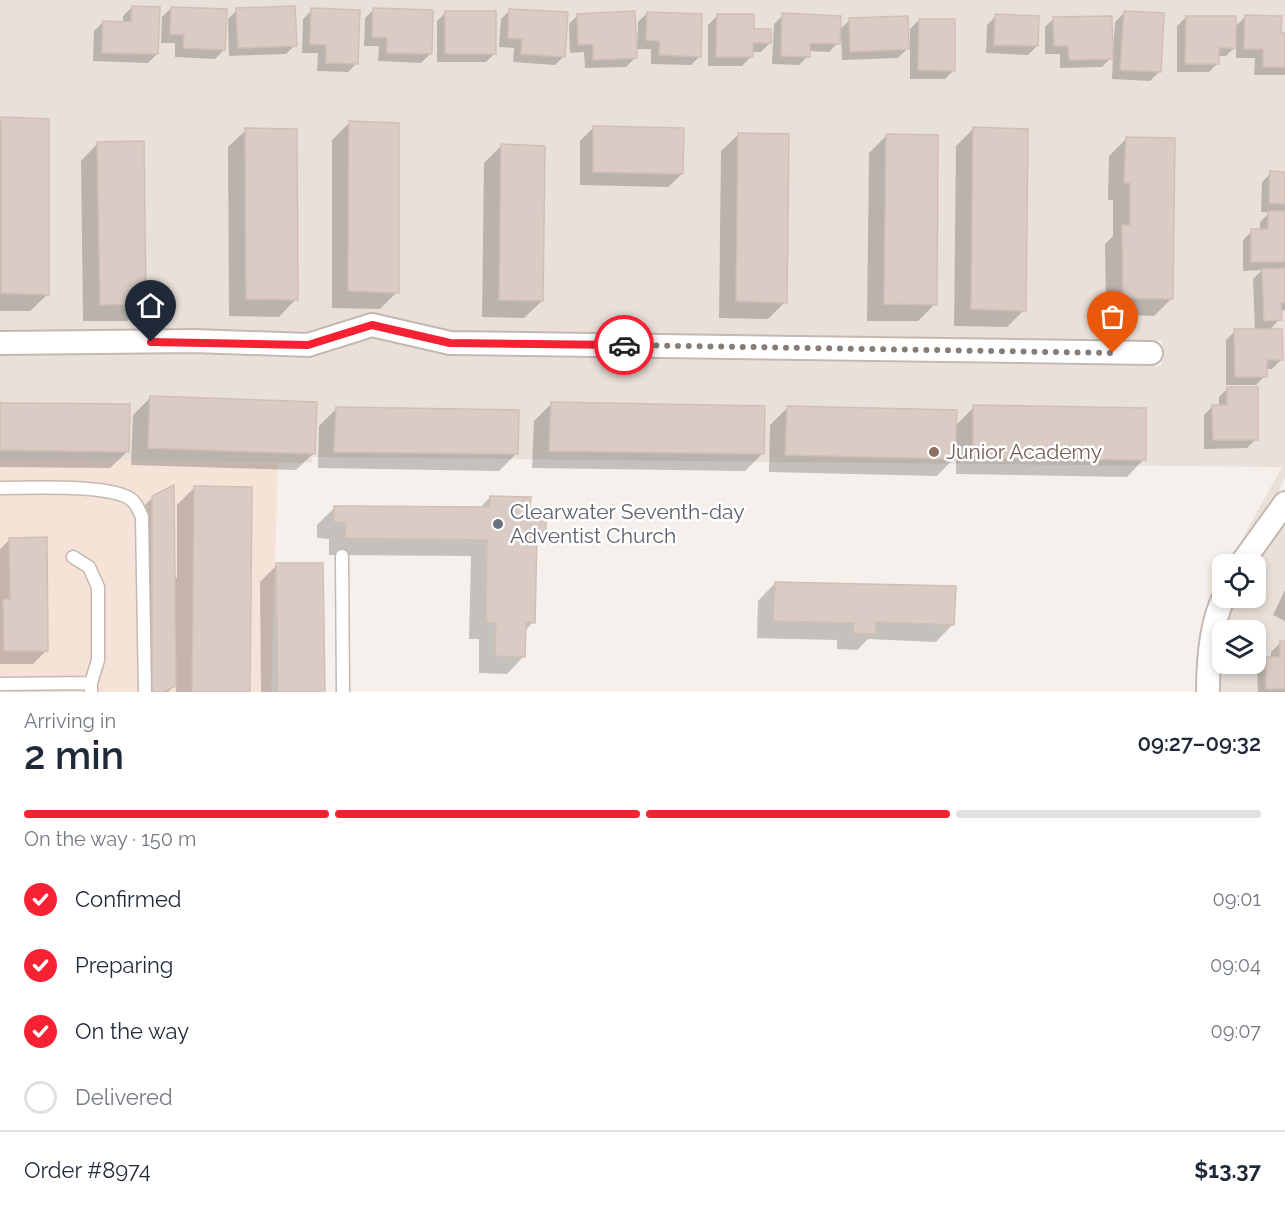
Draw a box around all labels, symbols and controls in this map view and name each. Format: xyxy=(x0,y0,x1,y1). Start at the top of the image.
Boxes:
pin xyxy=(125,280,176,342)
icon: home xyxy=(134,289,167,322)
pin xyxy=(1087,291,1138,353)
icon: bag xyxy=(1096,300,1129,333)
courier xyxy=(594,315,654,375)
icon: car xyxy=(608,329,641,362)
place label: Junior Academy xyxy=(946,439,1102,464)
marker: Junior Academy xyxy=(927,445,941,459)
place label: Clearwater Seventh-day Adventist Church xyxy=(510,499,745,548)
marker: Clearwater Seventh-day Adventist Church xyxy=(491,517,505,531)
map controls xyxy=(1212,554,1266,674)
button: locate xyxy=(1212,554,1266,608)
button: layers xyxy=(1212,620,1266,674)
text: Arriving in xyxy=(24,709,116,733)
text: 09:27–09:32 xyxy=(1137,730,1261,756)
text: 2 min xyxy=(24,732,124,778)
text: On the way · 150 m xyxy=(24,827,196,851)
icon: check xyxy=(24,883,57,916)
text: Confirmed xyxy=(75,886,182,912)
text: 09:01 xyxy=(1212,887,1261,911)
icon: check xyxy=(24,949,57,982)
text: Preparing xyxy=(75,952,173,978)
text: 09:04 xyxy=(1210,953,1261,977)
icon: check xyxy=(24,1015,57,1048)
text: On the way xyxy=(75,1018,189,1044)
text: 09:07 xyxy=(1210,1019,1261,1043)
text: Delivered xyxy=(75,1084,173,1110)
text: Order #8974 xyxy=(24,1157,151,1183)
text: $13.37 xyxy=(1194,1157,1261,1183)

